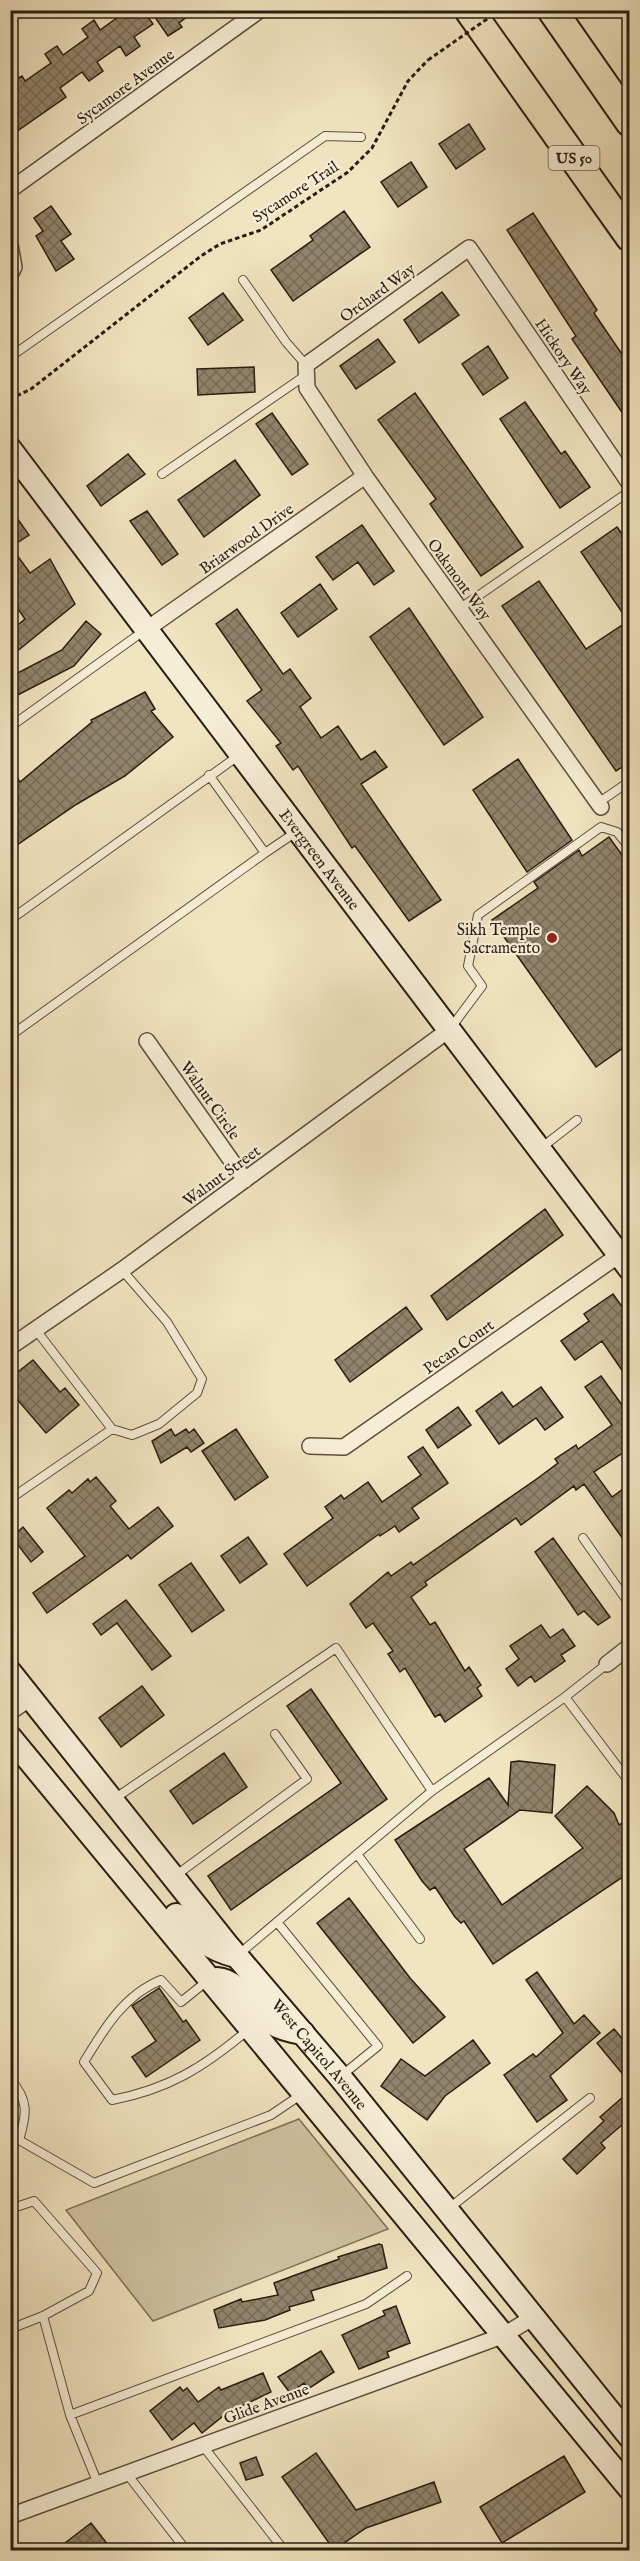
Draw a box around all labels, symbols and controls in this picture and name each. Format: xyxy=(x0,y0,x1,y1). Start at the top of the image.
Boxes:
street label: Sycamore Avenue xyxy=(73,45,179,130)
road number: US 50 xyxy=(548,146,600,170)
street label: Sycamore Trail xyxy=(249,157,344,228)
street label: Orchard Way xyxy=(337,260,420,328)
street label: Hickory Way xyxy=(529,315,595,399)
street label: Briarwood Drive xyxy=(196,500,298,580)
street label: Oakmont Way xyxy=(422,535,495,625)
street label: Evergreen Avenue xyxy=(274,806,363,915)
place label: Sikh Temple Sacramento xyxy=(457,921,540,959)
marker: Sikh Temple Sacramento xyxy=(545,931,559,945)
street label: Walnut Circle xyxy=(175,1058,244,1144)
street label: Walnut Street xyxy=(179,1141,265,1211)
street label: Pecan Court xyxy=(420,1316,499,1379)
street label: West Capitol Avenue xyxy=(266,1996,371,2115)
street label: Glide Avenue xyxy=(221,2380,312,2430)

